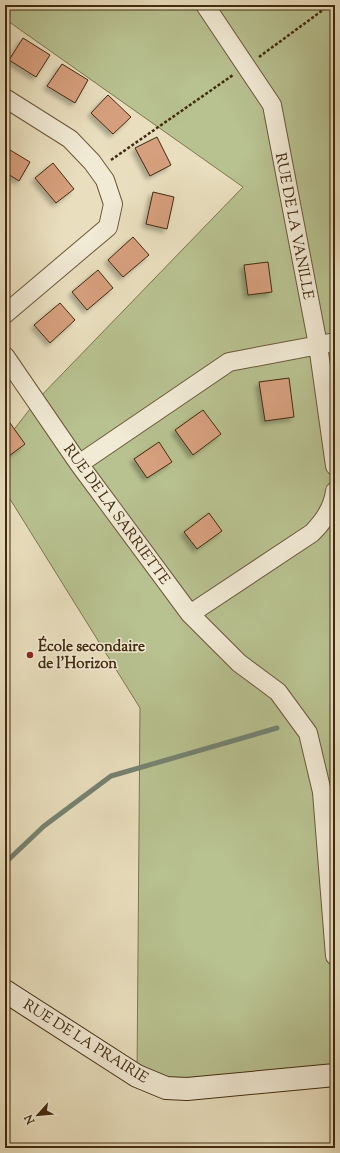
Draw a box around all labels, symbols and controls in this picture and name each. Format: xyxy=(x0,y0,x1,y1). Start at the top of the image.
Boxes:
street label: RUE DE LA VANILLE xyxy=(269,151,318,301)
street label: RUE DE LA SARRIETTE xyxy=(58,440,174,590)
place label: École secondaire de l'Horizon xyxy=(38,635,145,675)
marker: École secondaire de l'Horizon xyxy=(25,650,35,660)
street label: RUE DE LA PRAIRIE xyxy=(19,995,152,1089)
north arrow xyxy=(18,1095,58,1135)
text: N xyxy=(21,1111,40,1128)

